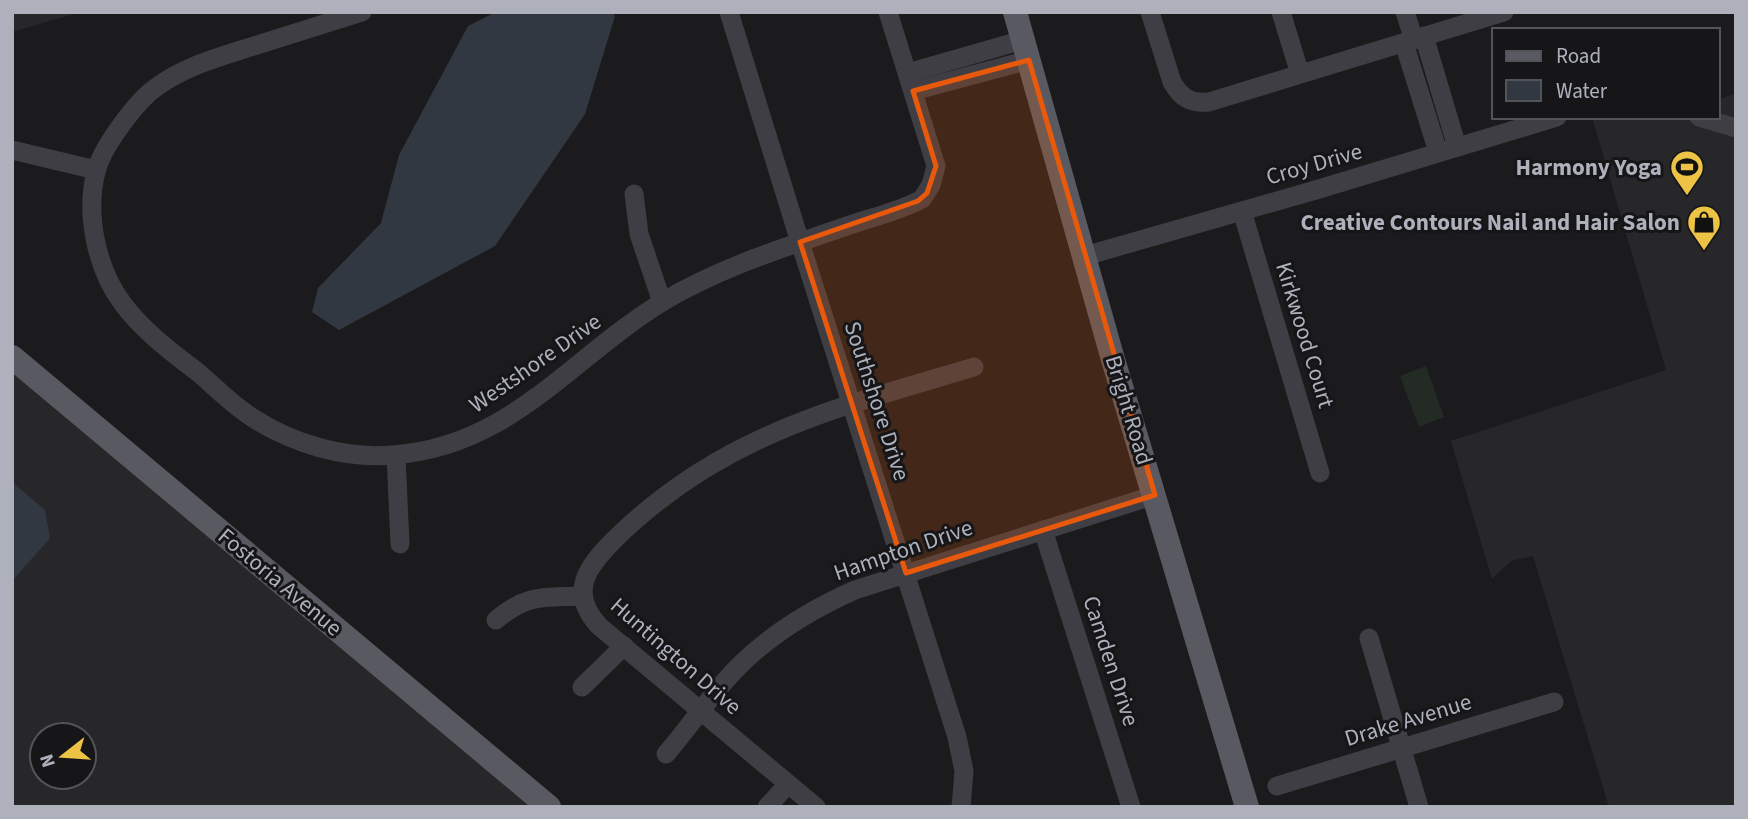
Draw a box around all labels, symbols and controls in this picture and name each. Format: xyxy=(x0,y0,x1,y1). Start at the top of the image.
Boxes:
legend xyxy=(1492,28,1720,119)
text: Road xyxy=(1556,41,1601,71)
text: Water xyxy=(1556,76,1608,106)
street label: Croy Drive xyxy=(1262,135,1366,193)
sports icon: Harmony Yoga xyxy=(1668,148,1706,197)
place label: Harmony Yoga xyxy=(1515,151,1662,184)
shop icon: Creative Contours Nail and Hair Salon xyxy=(1685,203,1723,252)
place label: Creative Contours Nail and Hair Salon xyxy=(1300,206,1680,239)
street label: Kirkwood Court xyxy=(1267,258,1343,412)
street label: Westshore Drive xyxy=(462,305,608,421)
street label: Southshore Drive xyxy=(836,317,918,485)
street label: Bright Road xyxy=(1097,351,1161,469)
street label: Hampton Drive xyxy=(829,511,977,589)
street label: Fostoria Avenue xyxy=(211,520,349,644)
street label: Huntington Drive xyxy=(603,590,749,722)
street label: Camden Drive xyxy=(1074,592,1148,730)
street label: Drake Avenue xyxy=(1341,685,1475,755)
north arrow xyxy=(28,721,98,791)
text: N xyxy=(33,751,63,771)

